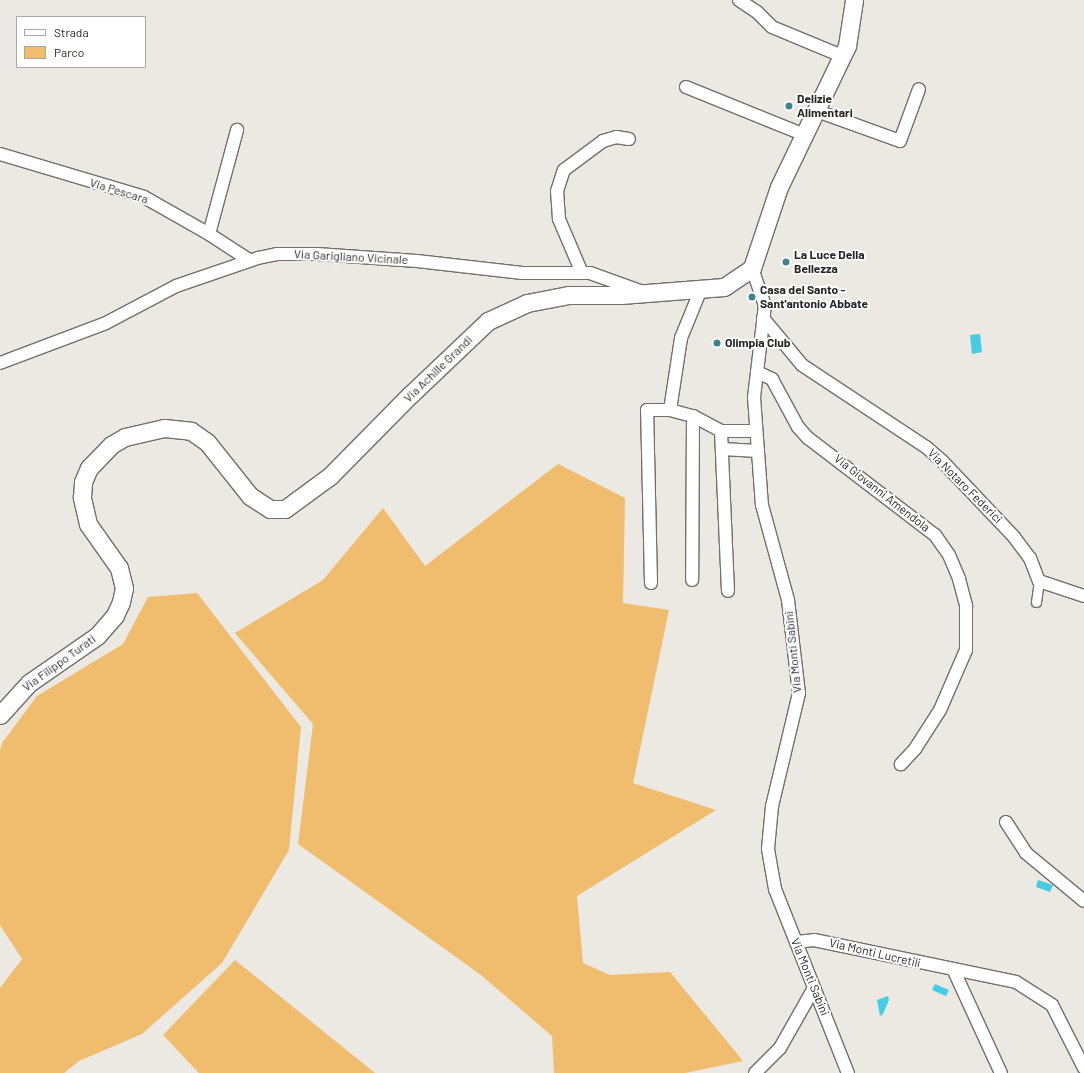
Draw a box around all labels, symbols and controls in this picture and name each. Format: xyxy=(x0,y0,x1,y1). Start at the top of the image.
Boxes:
legend xyxy=(16,16,146,68)
text: Strada xyxy=(54,25,89,39)
text: Parco xyxy=(54,45,84,59)
place label: Delizie Alimentari xyxy=(797,92,853,120)
marker: Delizie Alimentari xyxy=(784,101,794,111)
street label: Via Pescara xyxy=(88,175,150,207)
street label: Via Garigliano Vicinale xyxy=(294,247,408,267)
place label: La Luce Della Bellezza xyxy=(794,248,864,276)
marker: La Luce Della Bellezza xyxy=(781,257,791,267)
place label: Casa del Santo - Sant'antonio Abbate xyxy=(760,283,868,311)
marker: Casa del Santo - Sant'antonio Abbate xyxy=(747,292,757,302)
street label: Via Achille Grandi xyxy=(401,333,475,405)
place label: Olimpia Club xyxy=(725,336,791,350)
marker: Olimpia Club xyxy=(712,338,722,348)
street label: Via Notaro Federici xyxy=(925,446,1005,526)
street label: Via Giovanni Amendola xyxy=(831,451,933,535)
street label: Via Monti Sabini xyxy=(782,610,804,694)
street label: Via Filippo Turati xyxy=(20,632,98,694)
street label: Via Monti Lucretili xyxy=(828,935,922,971)
street label: Via Monti Sabini xyxy=(788,936,832,1018)

